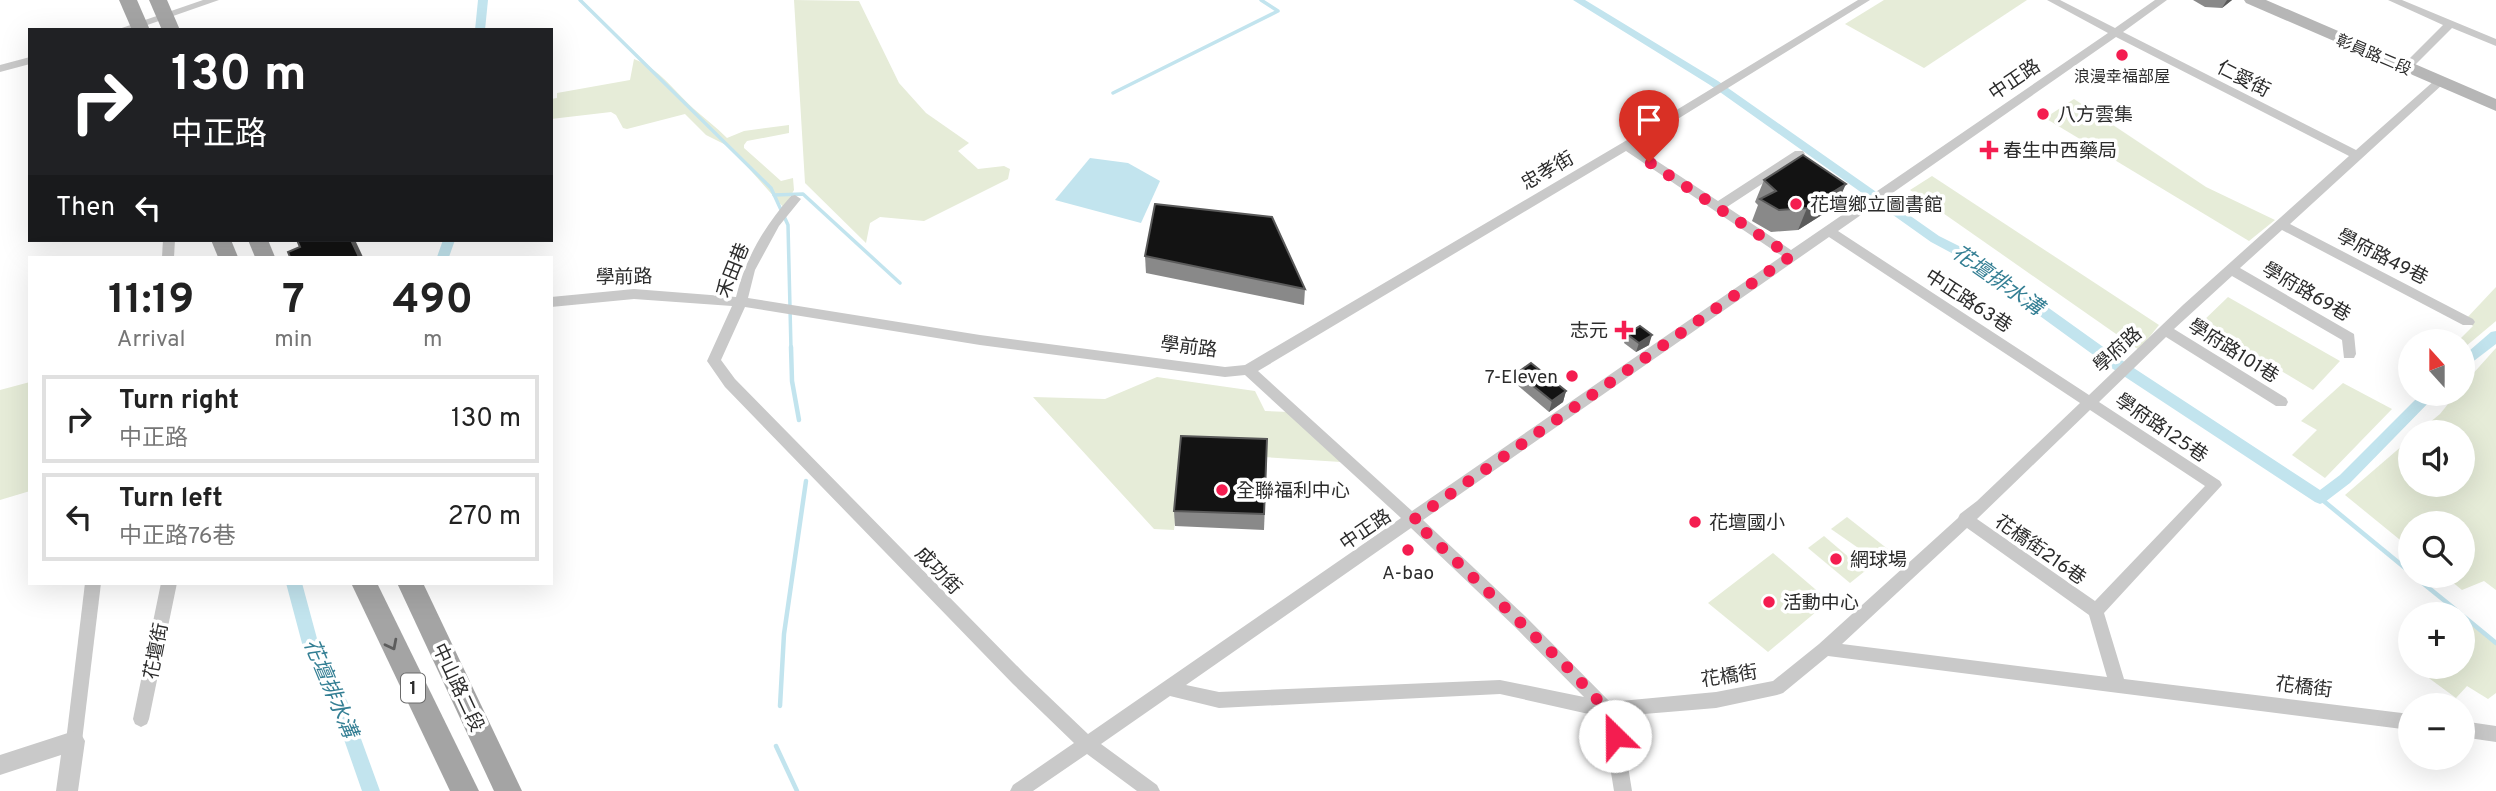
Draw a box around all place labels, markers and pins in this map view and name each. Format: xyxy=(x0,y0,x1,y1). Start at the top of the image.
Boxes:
marker: 浪漫幸福部屋 xyxy=(2114,47,2130,63)
place label: 浪漫幸福部屋 xyxy=(2074,68,2170,88)
pin xyxy=(1619,90,1679,162)
place label: 八方雲集 xyxy=(2057,104,2133,128)
marker: 八方雲集 xyxy=(2035,106,2051,122)
place label: 春生中西藥局 xyxy=(2003,140,2117,164)
marker: 春生中西藥局 xyxy=(1981,142,1997,158)
place label: 花壇鄉立圖書館 xyxy=(1810,194,1943,218)
marker: 花壇鄉立圖書館 xyxy=(1788,196,1804,212)
place label: 志元 xyxy=(1570,320,1608,344)
marker: 志元 xyxy=(1614,320,1634,340)
place label: 7-Eleven xyxy=(1485,366,1558,390)
marker: 7-Eleven xyxy=(1564,368,1580,384)
place label: 全聯福利中心 xyxy=(1236,480,1350,504)
marker: 全聯福利中心 xyxy=(1214,482,1230,498)
place label: 花壇國小 xyxy=(1709,512,1785,536)
marker: 花壇國小 xyxy=(1687,514,1703,530)
marker: A-bao xyxy=(1400,542,1416,558)
place label: 網球場 xyxy=(1850,549,1907,573)
marker: 網球場 xyxy=(1828,551,1844,567)
place label: A-bao xyxy=(1382,562,1434,586)
place label: 活動中心 xyxy=(1783,592,1859,616)
marker: 活動中心 xyxy=(1761,594,1777,610)

